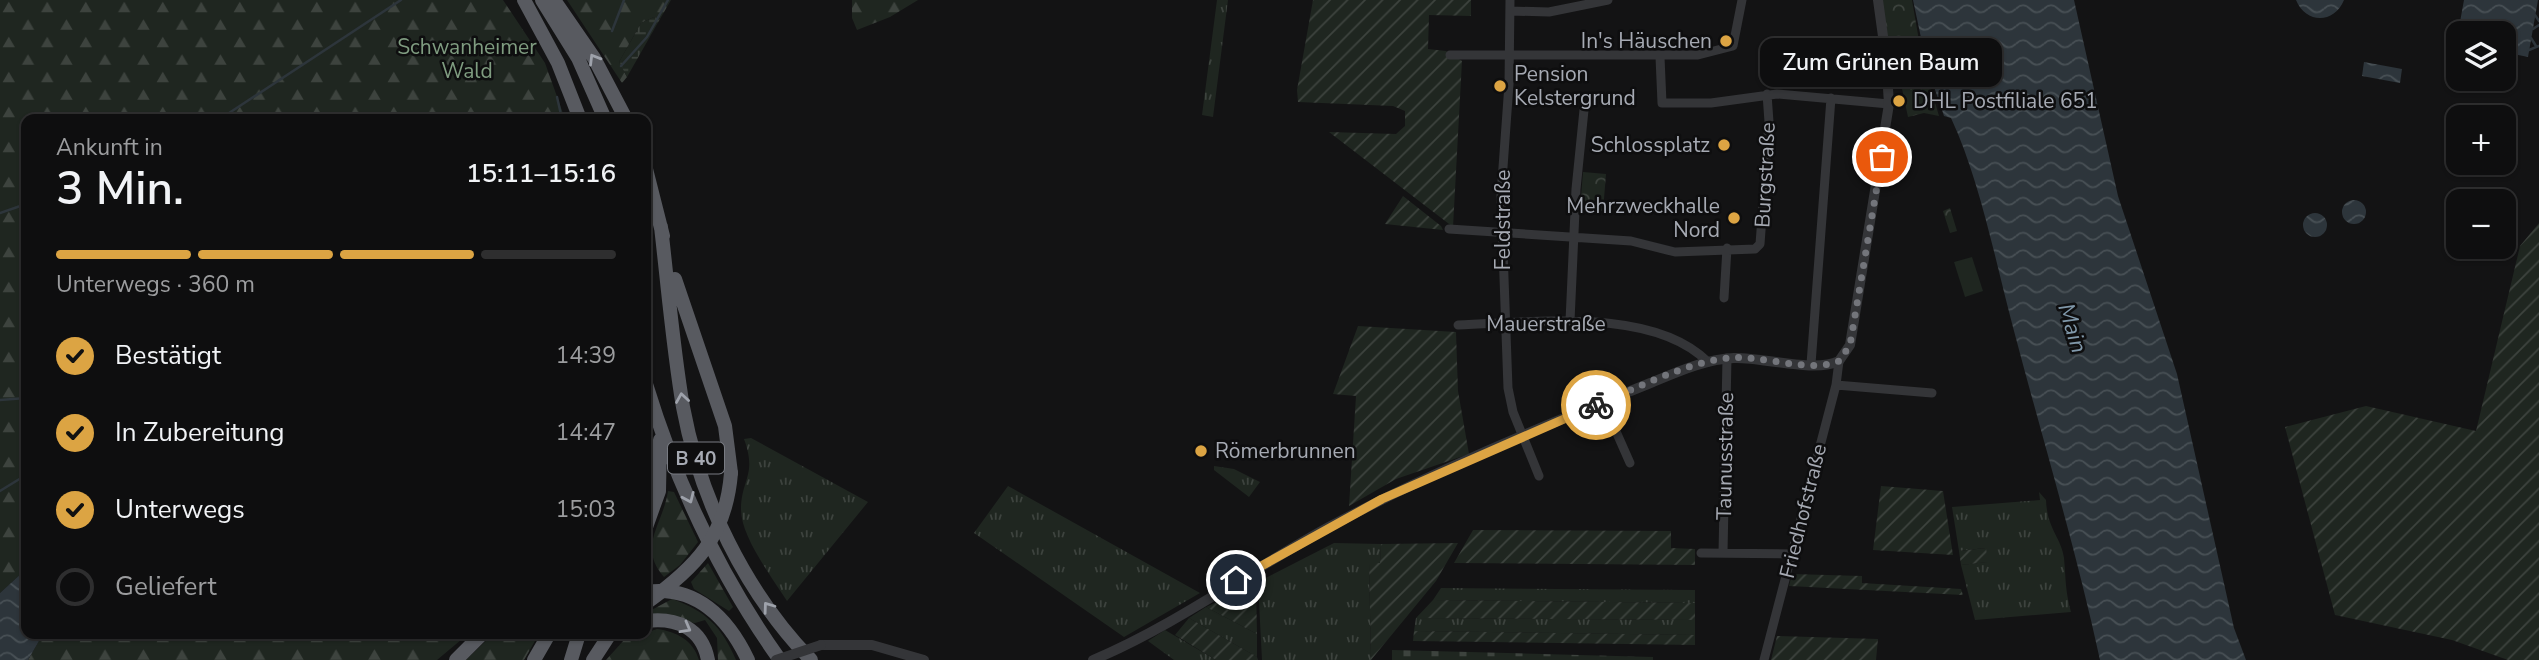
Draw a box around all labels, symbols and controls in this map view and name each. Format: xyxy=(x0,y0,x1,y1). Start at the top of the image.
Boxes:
map controls xyxy=(2446,21,2516,259)
button: layers xyxy=(2446,21,2516,91)
place label: In's Häuschen xyxy=(1581,27,1712,55)
park label: Schwanheimer Wald xyxy=(397,33,537,85)
marker: In's Häuschen xyxy=(1718,33,1734,49)
callout: Zum Grünen Baum xyxy=(1761,38,2003,87)
text: Zum Grünen Baum xyxy=(1783,47,1979,78)
one-way arrow xyxy=(590,53,603,66)
place label: Pension Kelstergrund xyxy=(1514,60,1636,112)
marker: Pension Kelstergrund xyxy=(1492,78,1508,94)
place label: DHL Postfiliale 651 xyxy=(1913,87,2098,115)
marker: DHL Postfiliale 651 xyxy=(1891,93,1907,109)
button: + xyxy=(2446,105,2516,175)
street label: Burgstraße xyxy=(1748,122,1782,228)
pin xyxy=(1852,127,1912,187)
place label: Schlossplatz xyxy=(1591,131,1710,159)
text: Ankunft in xyxy=(56,132,163,163)
marker: Schlossplatz xyxy=(1716,137,1732,153)
icon: bag xyxy=(1863,138,1901,176)
text: 15:11–15:16 xyxy=(466,156,616,191)
text: 3 Min. xyxy=(56,157,184,220)
street label: Feldstraße xyxy=(1489,170,1517,270)
button: − xyxy=(2446,189,2516,259)
place label: Mehrzweckhalle Nord xyxy=(1566,192,1720,244)
marker: Mehrzweckhalle Nord xyxy=(1726,210,1742,226)
text: Unterwegs · 360 m xyxy=(56,269,255,300)
water label: Main xyxy=(2050,300,2095,357)
street label: Mauerstraße xyxy=(1486,310,1606,338)
icon: check xyxy=(56,337,94,375)
text: Bestätigt xyxy=(115,338,221,373)
text: 14:39 xyxy=(556,340,616,371)
courier xyxy=(1561,370,1631,440)
icon: bike xyxy=(1577,386,1615,424)
one-way arrow xyxy=(675,392,690,404)
street label: Taunusstraße xyxy=(1710,392,1740,520)
icon: check xyxy=(56,414,94,452)
text: In Zubereitung xyxy=(115,415,284,450)
text: 14:47 xyxy=(556,417,616,448)
place label: Römerbrunnen xyxy=(1215,437,1356,465)
street label: Friedhofstraße xyxy=(1773,441,1833,581)
road number: B 40 xyxy=(668,442,724,474)
marker: Römerbrunnen xyxy=(1193,443,1209,459)
icon: check xyxy=(56,491,94,529)
one-way arrow xyxy=(680,491,694,503)
text: Unterwegs xyxy=(115,492,245,527)
text: 15:03 xyxy=(556,494,616,525)
pin xyxy=(1206,550,1266,610)
icon: home xyxy=(1217,561,1255,599)
text: Geliefert xyxy=(115,569,216,604)
one-way arrow xyxy=(764,602,776,615)
one-way arrow xyxy=(678,619,691,633)

